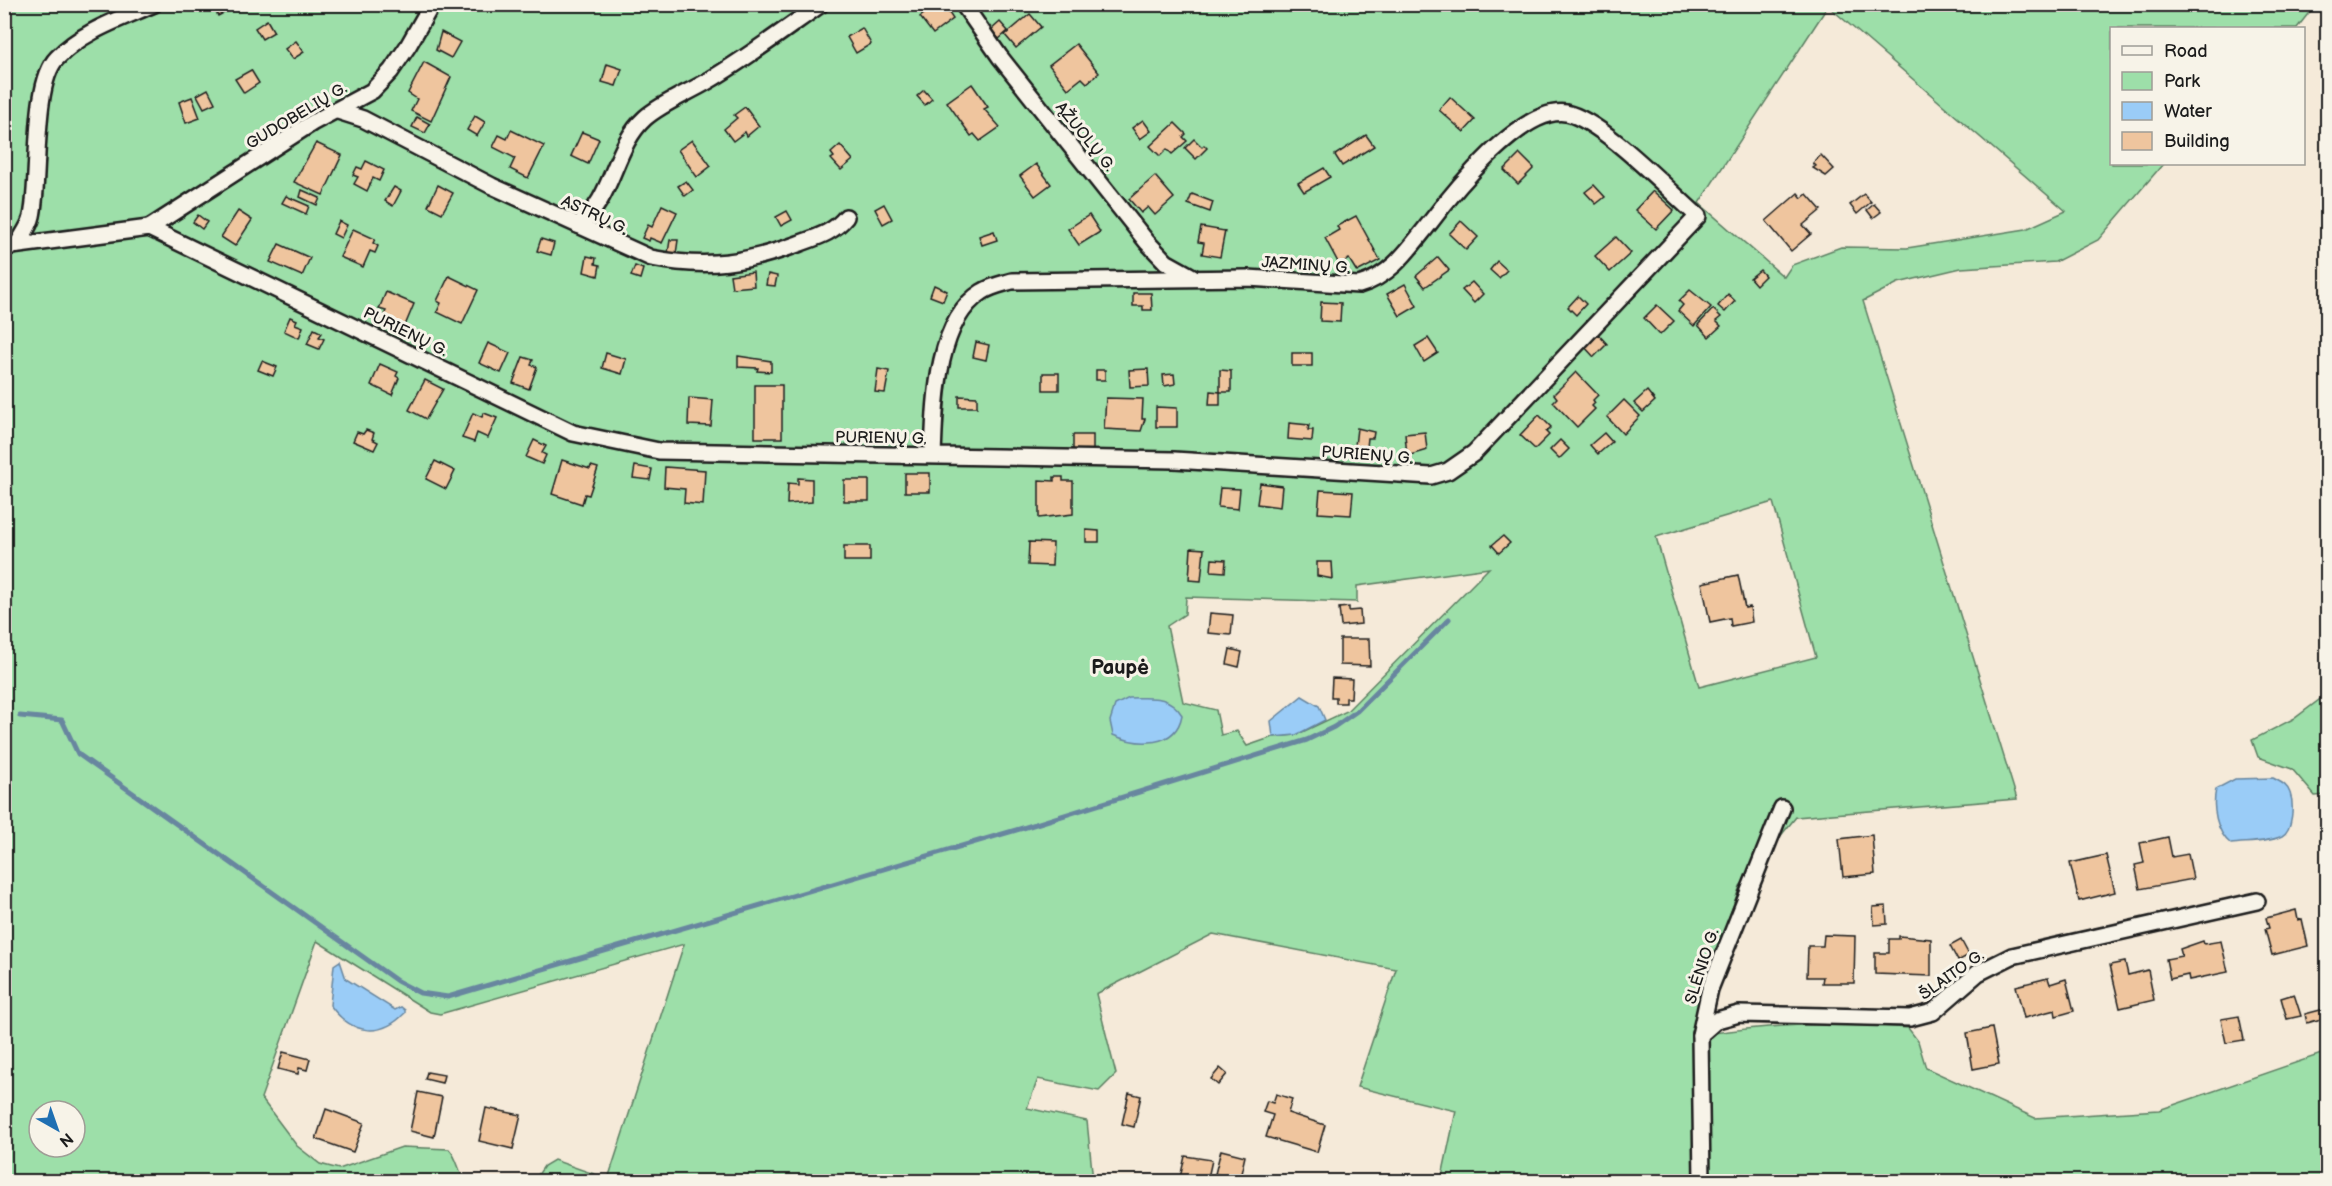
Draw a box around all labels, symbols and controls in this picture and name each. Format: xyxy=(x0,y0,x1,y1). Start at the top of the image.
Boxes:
legend xyxy=(2110,27,2305,165)
text: Road xyxy=(2164,41,2208,62)
text: Park xyxy=(2164,71,2200,92)
street label: GUDOBELIŲ G. xyxy=(243,79,351,154)
street label: ĄŽUOLŲ G. xyxy=(1051,97,1120,175)
text: Water xyxy=(2164,101,2212,122)
text: Building xyxy=(2164,131,2230,152)
street label: ASTRŲ G. xyxy=(558,192,631,239)
street label: JAZMINŲ G. xyxy=(1261,253,1351,278)
street label: PURIENŲ G. xyxy=(360,304,451,361)
street label: PURIENŲ G. xyxy=(835,428,927,449)
street label: PURIENŲ G. xyxy=(1321,443,1413,468)
district label: Paupė xyxy=(1091,656,1149,680)
street label: SLĖNIO G. xyxy=(1679,926,1723,1006)
street label: ŠLAITO G. xyxy=(1915,944,1988,1004)
north arrow xyxy=(27,1099,87,1159)
text: N xyxy=(55,1128,76,1150)

